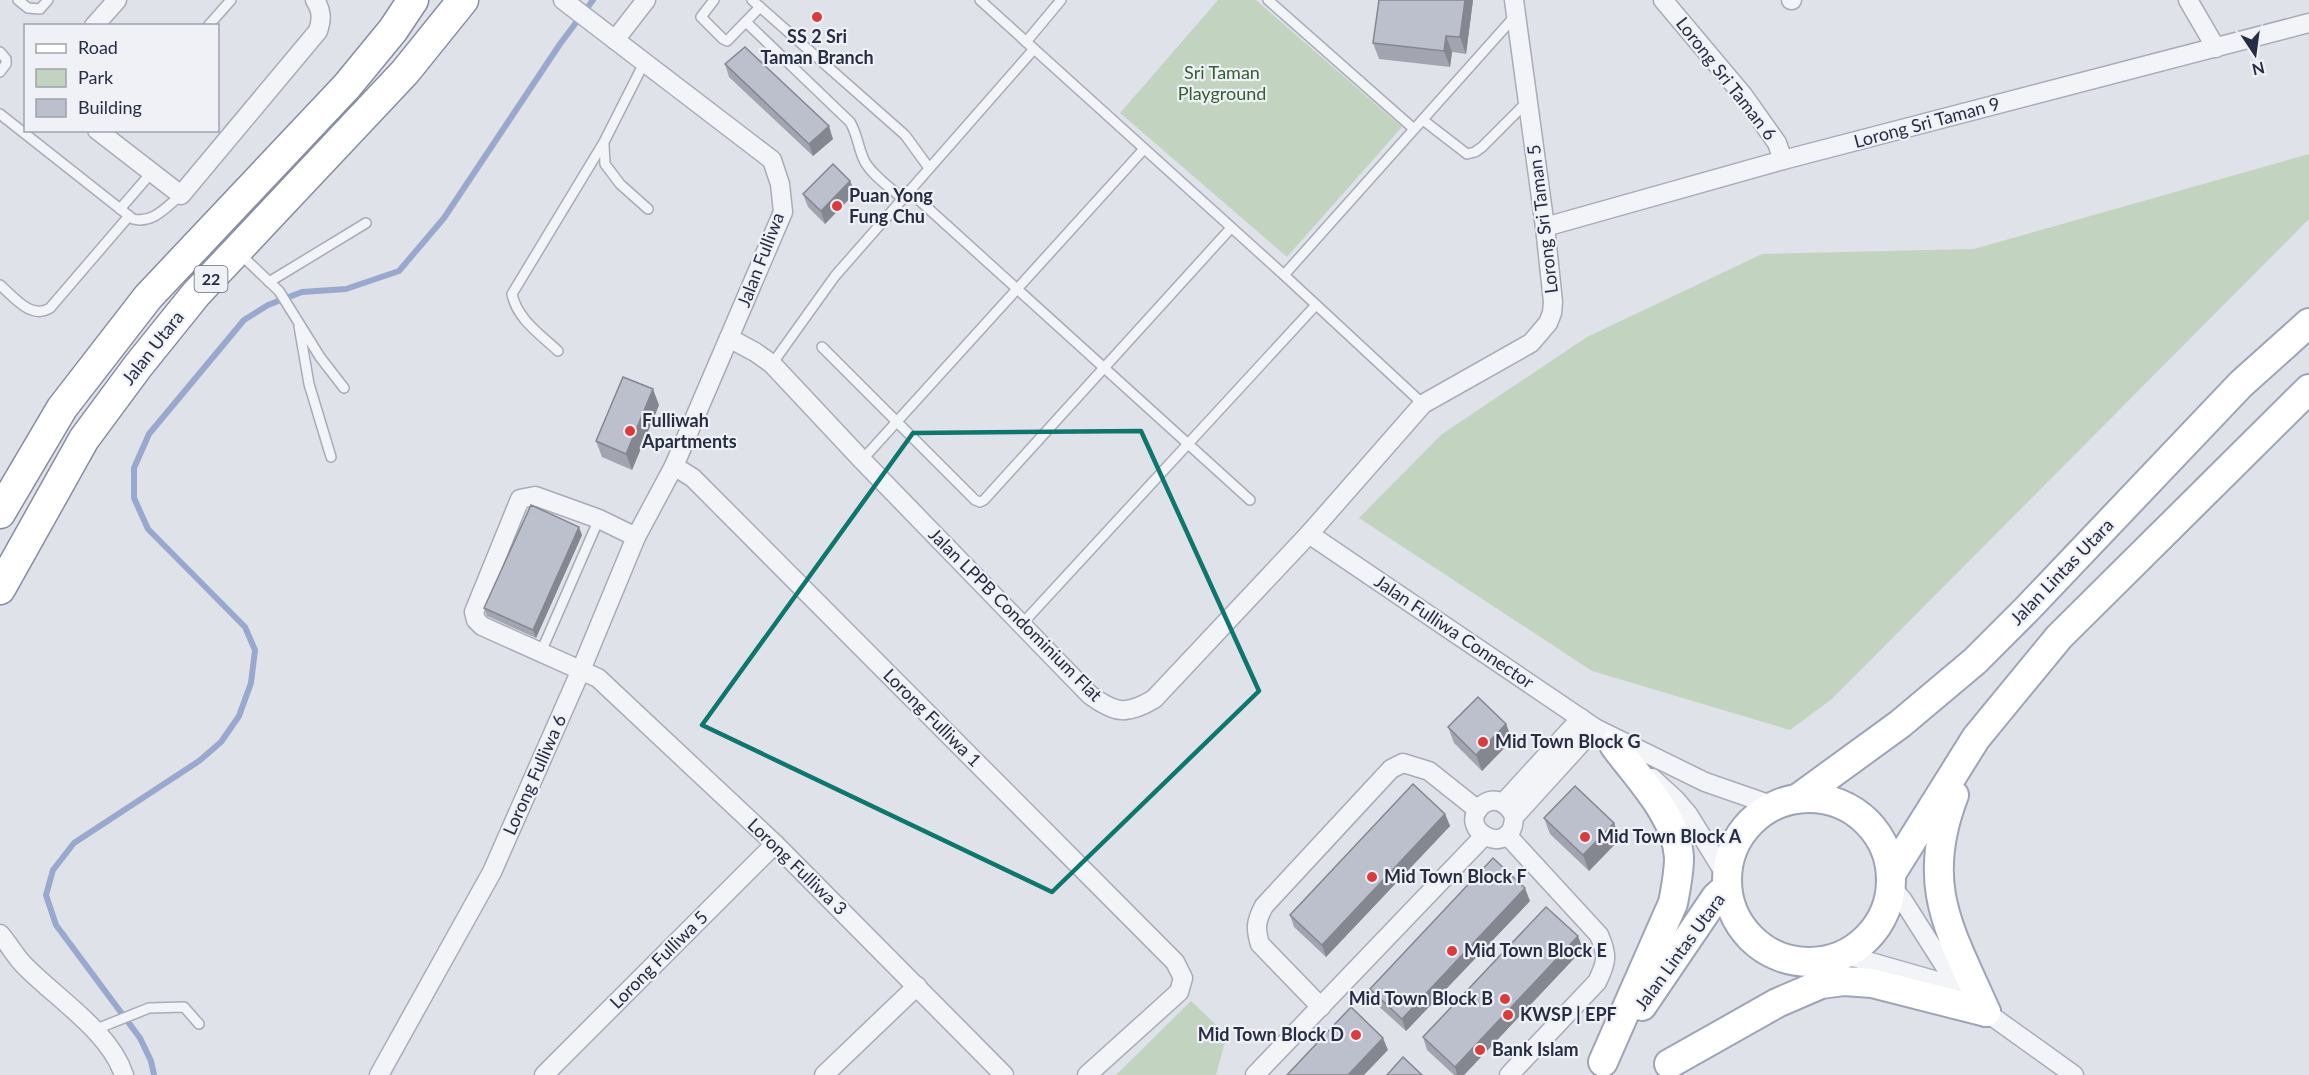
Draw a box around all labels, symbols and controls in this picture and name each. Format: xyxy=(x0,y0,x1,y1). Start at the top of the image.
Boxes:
marker: SS 2 Sri Taman Branch xyxy=(810,10,824,24)
street label: Lorong Sri Taman 6 xyxy=(1672,12,1782,144)
legend xyxy=(24,24,219,132)
north arrow xyxy=(2225,24,2285,84)
place label: SS 2 Sri Taman Branch xyxy=(760,25,874,68)
text: Road xyxy=(78,36,118,58)
text: N xyxy=(2250,58,2267,80)
park label: Sri Taman Playground xyxy=(1178,61,1266,104)
text: Park xyxy=(78,66,114,88)
street label: Lorong Sri Taman 9 xyxy=(1851,92,2002,152)
text: Building xyxy=(78,96,142,118)
street label: Lorong Sri Taman 5 xyxy=(1522,143,1562,295)
place label: Puan Yong Fung Chu xyxy=(849,184,933,227)
marker: Puan Yong Fung Chu xyxy=(830,199,844,213)
street label: Jalan Fulliwa xyxy=(732,209,788,310)
road number: 22 xyxy=(194,266,228,292)
street label: Jalan Utara xyxy=(117,306,188,389)
place label: Fulliwah Apartments xyxy=(641,409,737,452)
marker: Fulliwah Apartments xyxy=(623,424,637,438)
street label: Jalan Lintas Utara xyxy=(2005,514,2118,629)
street label: Jalan LPPB Condominium Flat xyxy=(924,523,1107,706)
street label: Jalan Fulliwa Connector xyxy=(1371,570,1539,693)
street label: Lorong Fulliwa 1 xyxy=(879,664,986,771)
street label: Lorong Fulliwa 6 xyxy=(498,711,570,838)
place label: Mid Town Block G xyxy=(1495,730,1641,752)
marker: Mid Town Block G xyxy=(1476,735,1490,749)
street label: Lorong Fulliwa 3 xyxy=(743,813,852,919)
place label: Mid Town Block A xyxy=(1597,825,1742,847)
marker: Mid Town Block A xyxy=(1578,830,1592,844)
place label: Mid Town Block F xyxy=(1384,865,1527,887)
marker: Mid Town Block F xyxy=(1365,870,1379,884)
street label: Jalan Lintas Utara xyxy=(1629,889,1729,1014)
street label: Lorong Fulliwa 5 xyxy=(605,906,712,1013)
place label: Mid Town Block E xyxy=(1464,939,1607,961)
marker: Mid Town Block E xyxy=(1445,944,1459,958)
place label: Mid Town Block B xyxy=(1349,987,1493,1009)
marker: Mid Town Block B xyxy=(1498,992,1512,1006)
place label: KWSP | EPF xyxy=(1520,1003,1617,1025)
marker: KWSP | EPF xyxy=(1501,1008,1515,1022)
place label: Mid Town Block D xyxy=(1198,1023,1344,1045)
marker: Mid Town Block D xyxy=(1349,1028,1363,1042)
place label: Bank Islam xyxy=(1492,1038,1579,1060)
marker: Bank Islam xyxy=(1473,1043,1487,1057)

